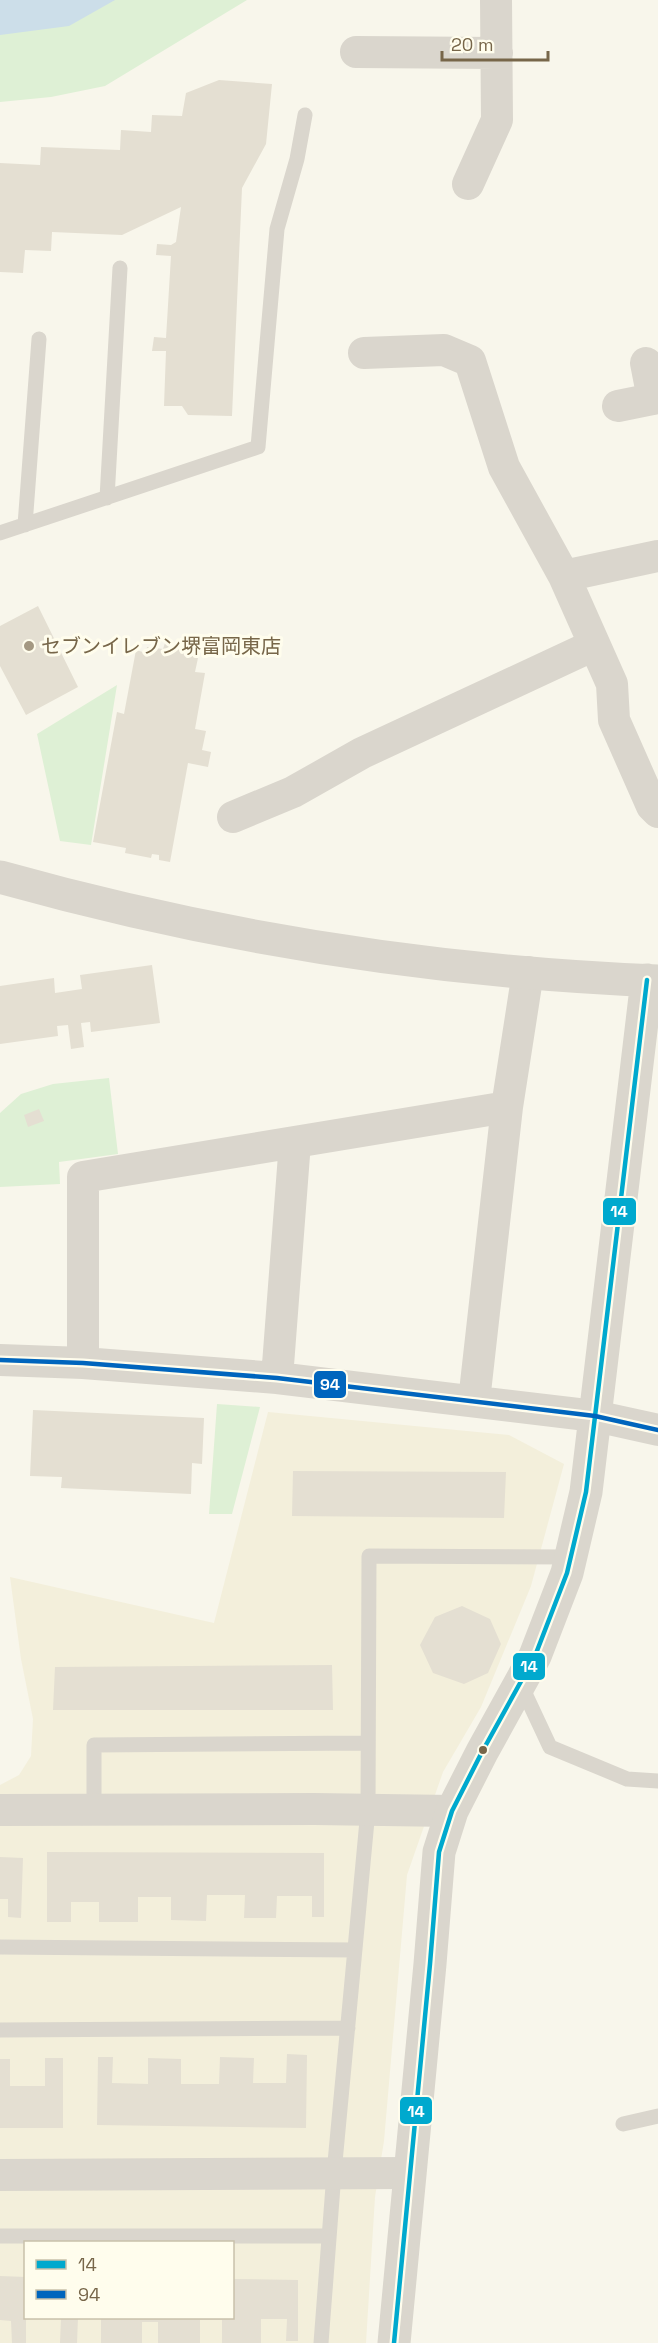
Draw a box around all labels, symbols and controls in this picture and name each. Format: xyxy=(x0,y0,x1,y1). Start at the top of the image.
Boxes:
scale bar xyxy=(442,24,548,62)
text: 20 m xyxy=(451,33,494,56)
place label: セブンイレブン堺富岡東店 xyxy=(41,633,281,659)
marker: セブンイレブン堺富岡東店 xyxy=(22,639,36,653)
line badge: 14 xyxy=(602,1197,637,1226)
text: 14 xyxy=(610,1201,628,1222)
line badge: 94 xyxy=(313,1370,347,1399)
text: 94 xyxy=(320,1374,340,1395)
line badge: 14 xyxy=(512,1652,546,1681)
text: 14 xyxy=(520,1656,538,1677)
unlabelled marker xyxy=(477,1744,489,1756)
line badge: 14 xyxy=(399,2096,433,2125)
text: 14 xyxy=(407,2101,425,2122)
legend xyxy=(24,2241,234,2319)
text: 14 xyxy=(78,2253,97,2276)
text: 94 xyxy=(78,2283,100,2306)

